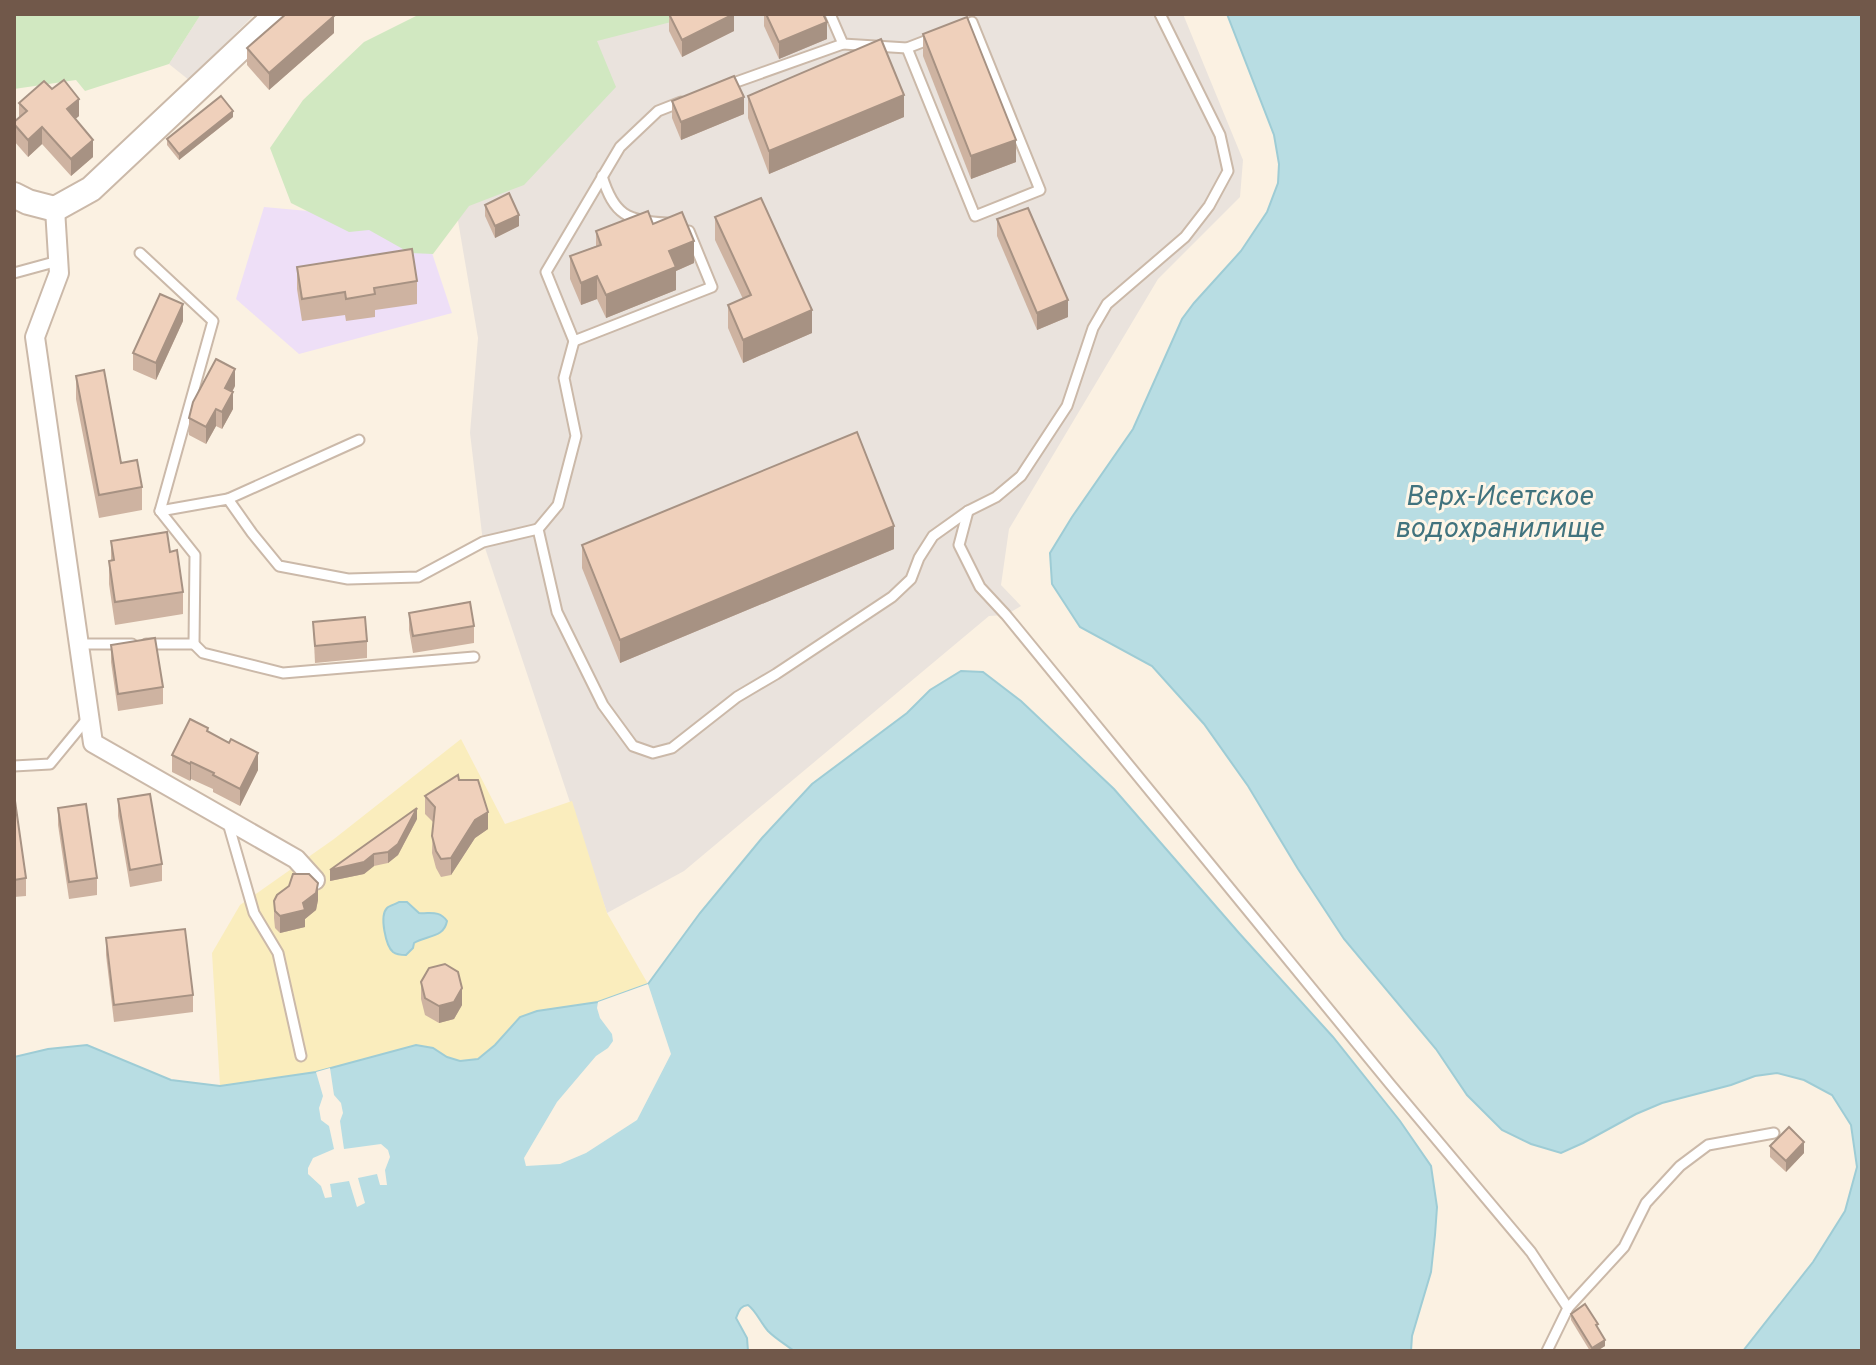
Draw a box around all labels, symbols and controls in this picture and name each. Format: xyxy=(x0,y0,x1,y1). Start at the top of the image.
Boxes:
water label: Верх-Исетское водохранилище xyxy=(1394,480,1604,548)

